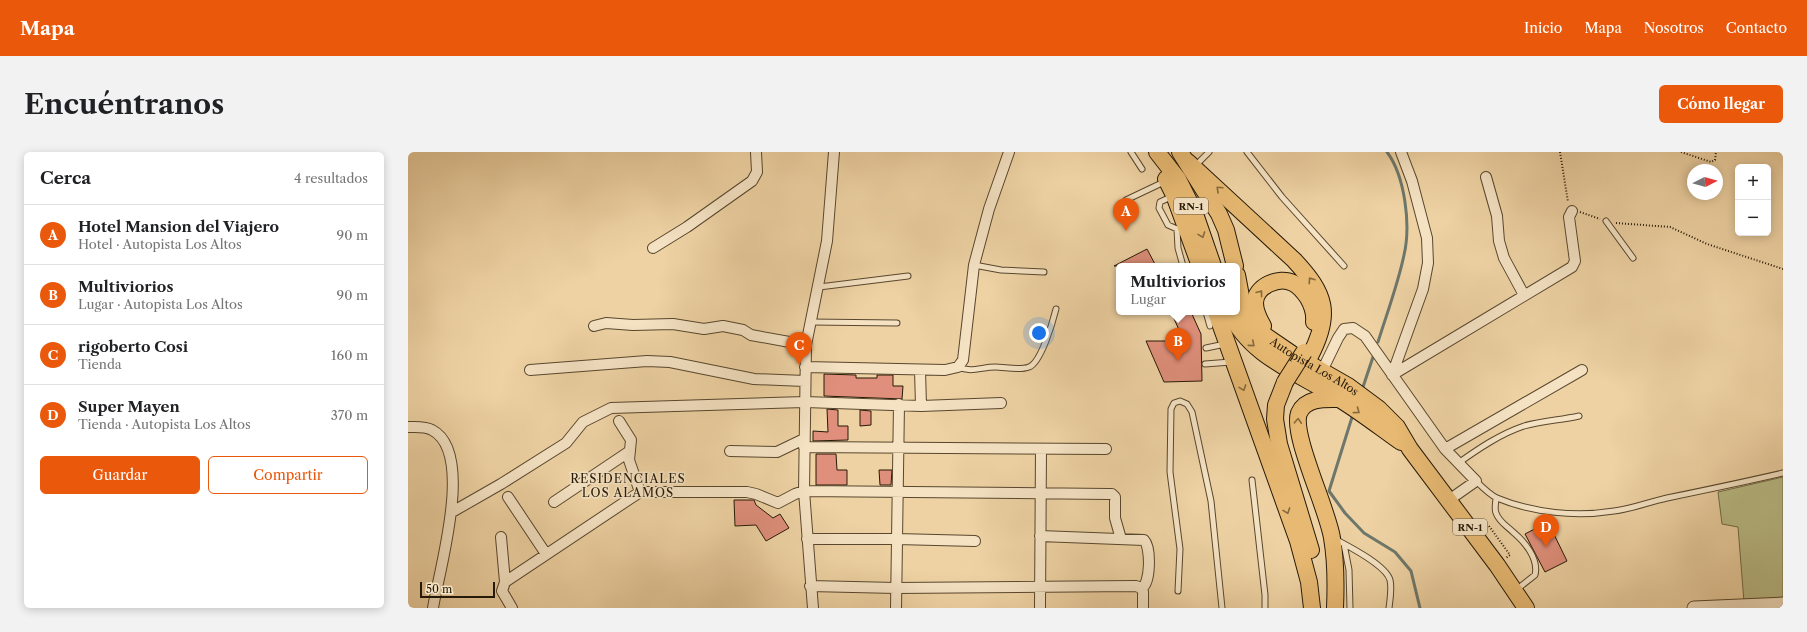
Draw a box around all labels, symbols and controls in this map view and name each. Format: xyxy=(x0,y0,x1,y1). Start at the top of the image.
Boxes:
text: Mapa xyxy=(20,17,75,40)
text: Inicio xyxy=(1524,19,1562,37)
text: Mapa xyxy=(1584,19,1622,37)
text: Nosotros xyxy=(1644,19,1704,37)
text: Contacto xyxy=(1726,19,1787,37)
button: Cómo llegar xyxy=(1659,85,1783,123)
text: Encuéntranos xyxy=(24,87,224,121)
north arrow xyxy=(1687,164,1723,200)
map controls xyxy=(1735,164,1771,236)
button: + xyxy=(1735,164,1771,200)
text: Cerca xyxy=(40,168,91,188)
text: 4 resultados xyxy=(294,170,368,186)
one-way arrow xyxy=(1216,186,1224,194)
pin: A xyxy=(1113,198,1139,231)
road number: RN-1 xyxy=(1174,198,1208,214)
button: − xyxy=(1735,200,1771,236)
text: Hotel Mansion del Viajero xyxy=(78,217,279,236)
text: A xyxy=(48,227,58,243)
text: 90 m xyxy=(337,227,368,243)
one-way arrow xyxy=(1198,231,1206,238)
text: Hotel · Autopista Los Altos xyxy=(78,236,242,252)
popup xyxy=(1116,263,1240,315)
text: Multiviorios xyxy=(1130,272,1226,291)
text: Multiviorios xyxy=(78,277,173,296)
one-way arrow xyxy=(1309,278,1316,285)
text: B xyxy=(48,287,58,303)
text: 90 m xyxy=(337,287,368,303)
one-way arrow xyxy=(1256,290,1263,297)
text: Lugar xyxy=(1130,291,1166,307)
text: Lugar · Autopista Los Altos xyxy=(78,296,243,312)
your location xyxy=(1029,323,1049,343)
pin: B xyxy=(1165,328,1191,361)
pin: C xyxy=(786,332,812,365)
street label: Autopista Los Altos xyxy=(1267,334,1362,399)
text: rigoberto Cosi xyxy=(78,337,188,356)
one-way arrow xyxy=(1247,339,1255,346)
text: C xyxy=(48,347,58,363)
text: 160 m xyxy=(331,347,368,363)
text: Tienda xyxy=(78,356,122,372)
one-way arrow xyxy=(1239,385,1247,392)
text: Super Mayen xyxy=(78,397,180,416)
one-way arrow xyxy=(1353,406,1360,413)
text: D xyxy=(47,407,59,423)
text: 370 m xyxy=(331,407,368,423)
text: Tienda · Autopista Los Altos xyxy=(78,416,251,432)
one-way arrow xyxy=(1294,418,1303,424)
button: Guardar xyxy=(40,456,200,494)
button: Compartir xyxy=(208,456,368,494)
district label: RESIDENCIALES LOS ALAMOS xyxy=(570,471,686,500)
one-way arrow xyxy=(1282,507,1291,514)
pin: D xyxy=(1533,514,1559,547)
road number: RN-1 xyxy=(1453,519,1487,535)
scale bar xyxy=(420,580,495,599)
text: 50 m xyxy=(426,582,452,596)

